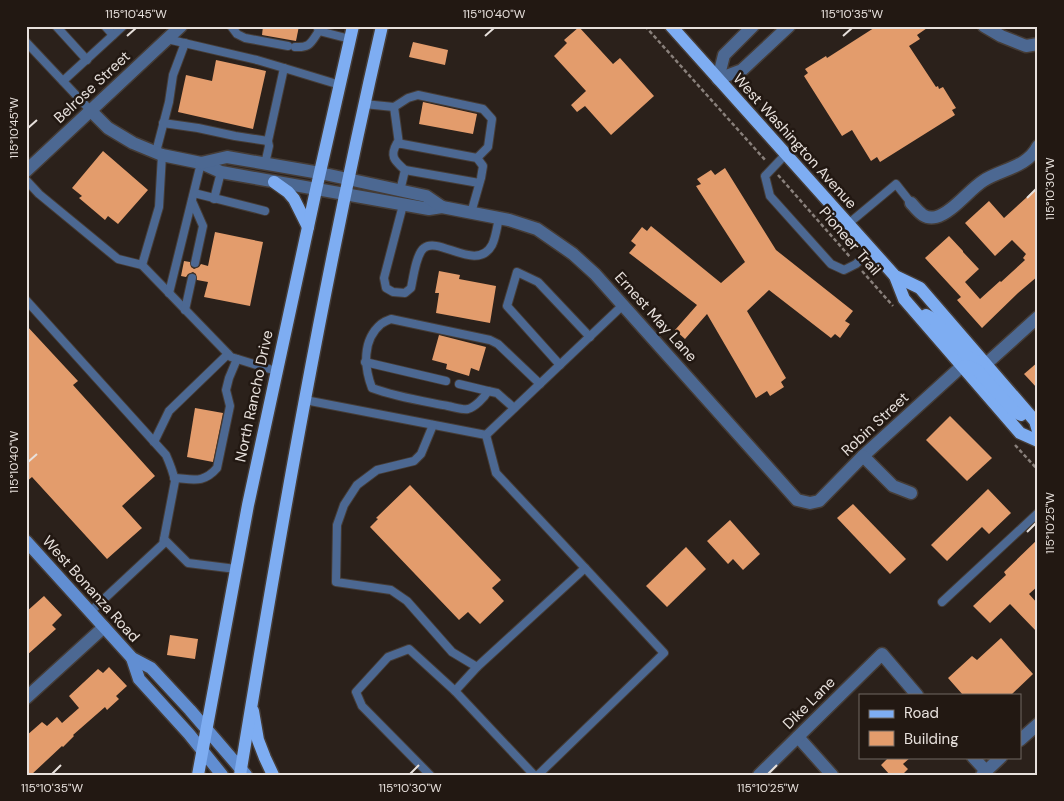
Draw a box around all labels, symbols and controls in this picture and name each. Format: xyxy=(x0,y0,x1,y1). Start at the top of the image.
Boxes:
text: 115°10'45"W xyxy=(105,6,167,22)
text: 115°10'40"W xyxy=(463,6,526,22)
text: 115°10'35"W xyxy=(821,6,883,22)
street label: Belrose Street xyxy=(49,46,135,128)
street label: West Washington Avenue xyxy=(729,69,861,213)
text: 115°10'45"W xyxy=(6,97,22,159)
text: 115°10'30"W xyxy=(1042,157,1058,221)
street label: Pioneer Trail xyxy=(815,203,885,279)
street label: Ernest May Lane xyxy=(610,268,702,366)
street label: North Rancho Drive xyxy=(230,328,278,464)
street label: Robin Street xyxy=(837,387,913,460)
text: 115°10'40"W xyxy=(6,430,22,493)
text: 115°10'25"W xyxy=(1042,492,1058,554)
street label: West Bonanza Road xyxy=(38,532,144,646)
street label: Dike Lane xyxy=(778,672,840,734)
legend xyxy=(859,694,1022,758)
text: Road xyxy=(904,703,939,723)
text: Building xyxy=(904,729,959,749)
text: 115°10'35"W xyxy=(21,780,83,796)
text: 115°10'30"W xyxy=(378,780,442,796)
text: 115°10'25"W xyxy=(737,780,799,796)

